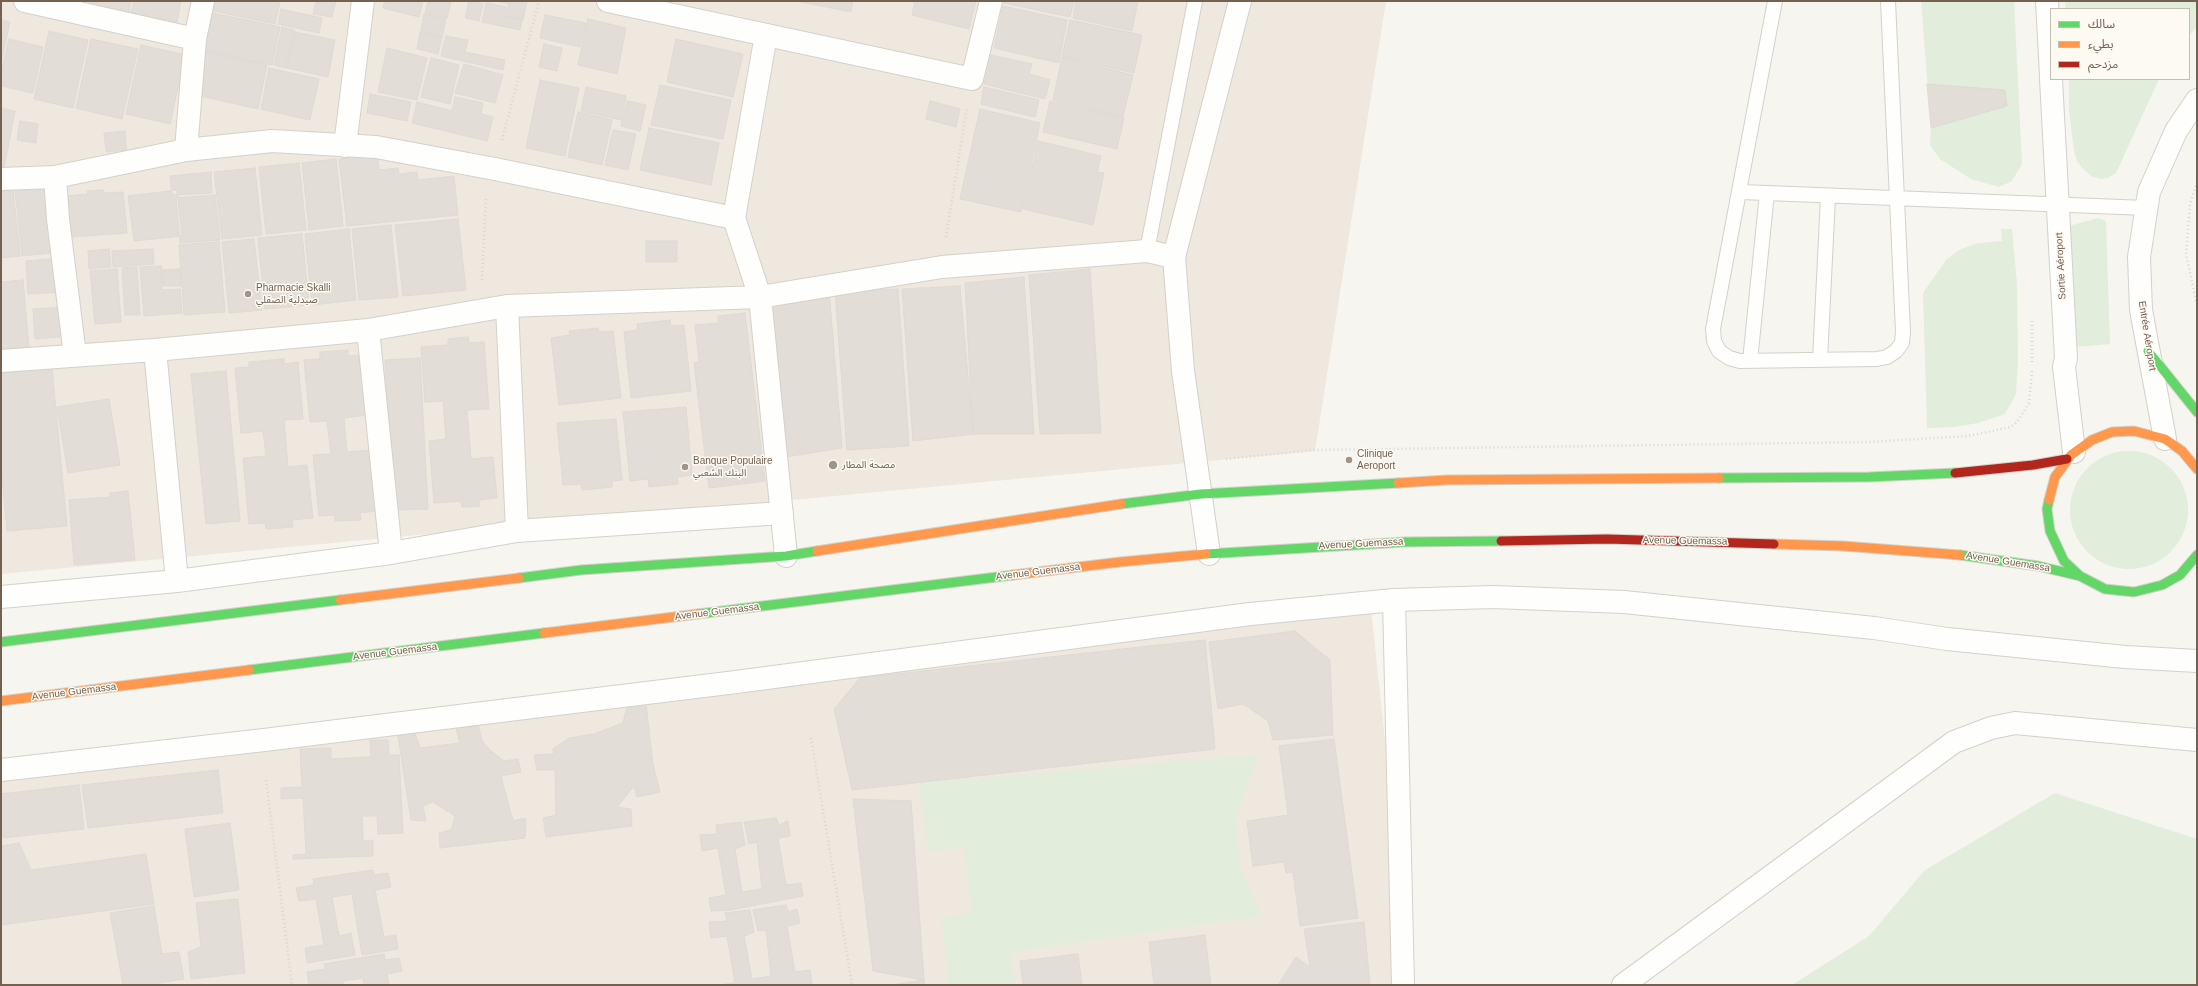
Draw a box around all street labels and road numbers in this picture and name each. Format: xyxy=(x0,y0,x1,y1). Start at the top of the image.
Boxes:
street label: Sortie Aéroport xyxy=(2053,232,2069,300)
street label: Entrée Aéroport xyxy=(2136,300,2158,372)
street label: Avenue Guemassa xyxy=(1642,534,1728,548)
street label: Avenue Guemassa xyxy=(1318,536,1404,552)
street label: Avenue Guemassa xyxy=(1965,549,2051,575)
street label: Avenue Guemassa xyxy=(995,561,1081,583)
street label: Avenue Guemassa xyxy=(674,601,760,623)
street label: Avenue Guemassa xyxy=(352,641,438,663)
street label: Avenue Guemassa xyxy=(31,681,117,703)

